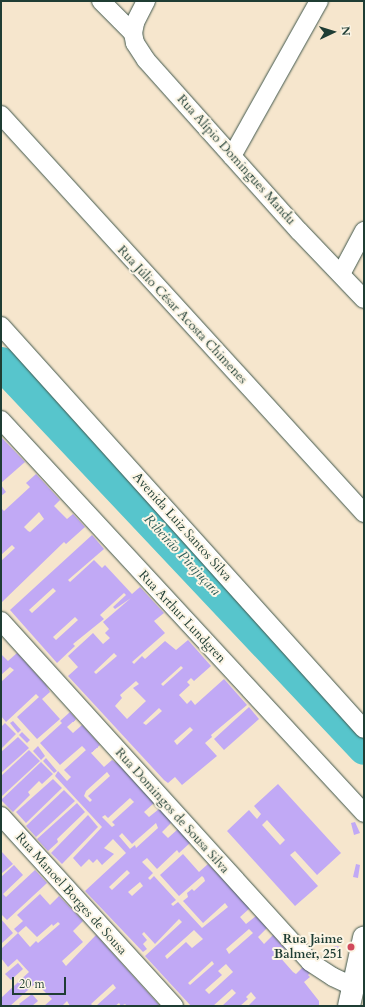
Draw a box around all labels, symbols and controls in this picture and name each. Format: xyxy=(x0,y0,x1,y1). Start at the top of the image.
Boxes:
north arrow xyxy=(313,12,353,52)
text: N xyxy=(338,26,353,36)
street label: Rua Alípio Domingues Mandu xyxy=(173,92,299,228)
street label: Rua Júlio César Acosta Chimenes xyxy=(114,243,250,387)
street label: Avenida Luiz Santos Silva xyxy=(129,469,235,585)
water label: Ribeirão Pirajuçara xyxy=(140,511,224,599)
street label: Rua Arthur Lundgren xyxy=(135,568,229,666)
street label: Rua Domingos de Sousa Silva xyxy=(112,745,232,877)
street label: Rua Manoel Borges de Sousa xyxy=(12,830,130,958)
place label: Rua Jaime Balmer, 251 xyxy=(274,932,343,963)
marker: Rua Jaime Balmer, 251 xyxy=(346,942,356,952)
scale bar xyxy=(14,969,68,995)
text: 20 m xyxy=(19,976,45,992)

